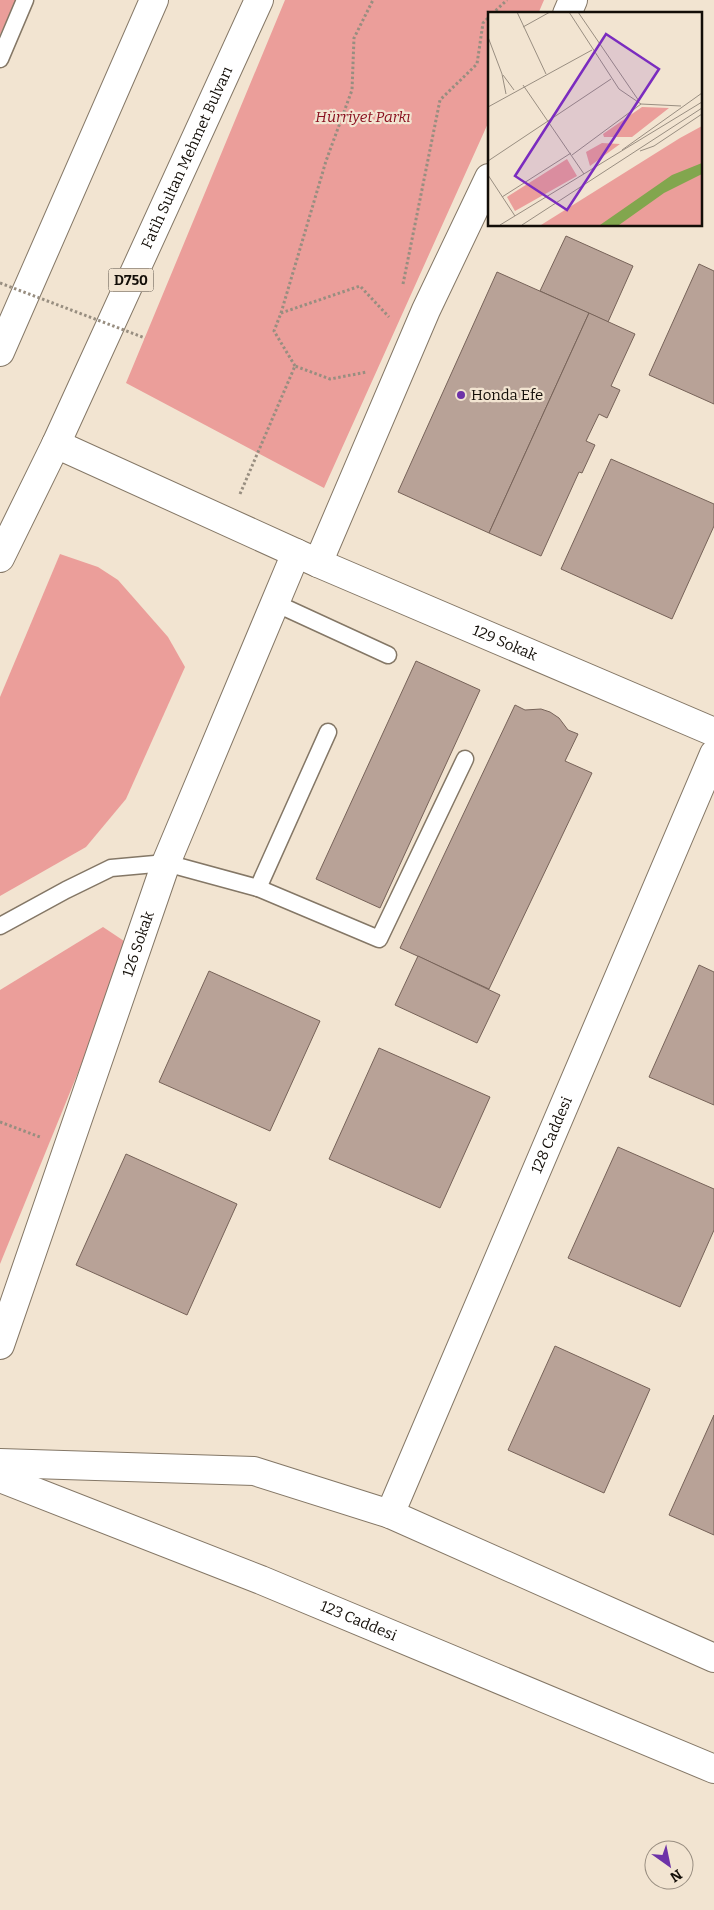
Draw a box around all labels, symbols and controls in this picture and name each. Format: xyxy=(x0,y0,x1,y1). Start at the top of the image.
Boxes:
inset map xyxy=(488,12,702,226)
street label: Fatih Sultan Mehmet Bulvarı xyxy=(138,63,237,251)
park label: Hürriyet Parkı xyxy=(315,108,411,126)
road number: D750 xyxy=(108,268,154,292)
place label: Honda Efe xyxy=(471,386,543,404)
marker: Honda Efe xyxy=(455,389,467,401)
street label: 129 Sokak xyxy=(470,621,540,665)
street label: 126 Sokak xyxy=(118,908,158,979)
street label: 128 Caddesi xyxy=(527,1093,576,1176)
street label: 123 Caddesi xyxy=(318,1597,400,1645)
north arrow xyxy=(644,1840,694,1890)
text: N xyxy=(666,1865,685,1886)

